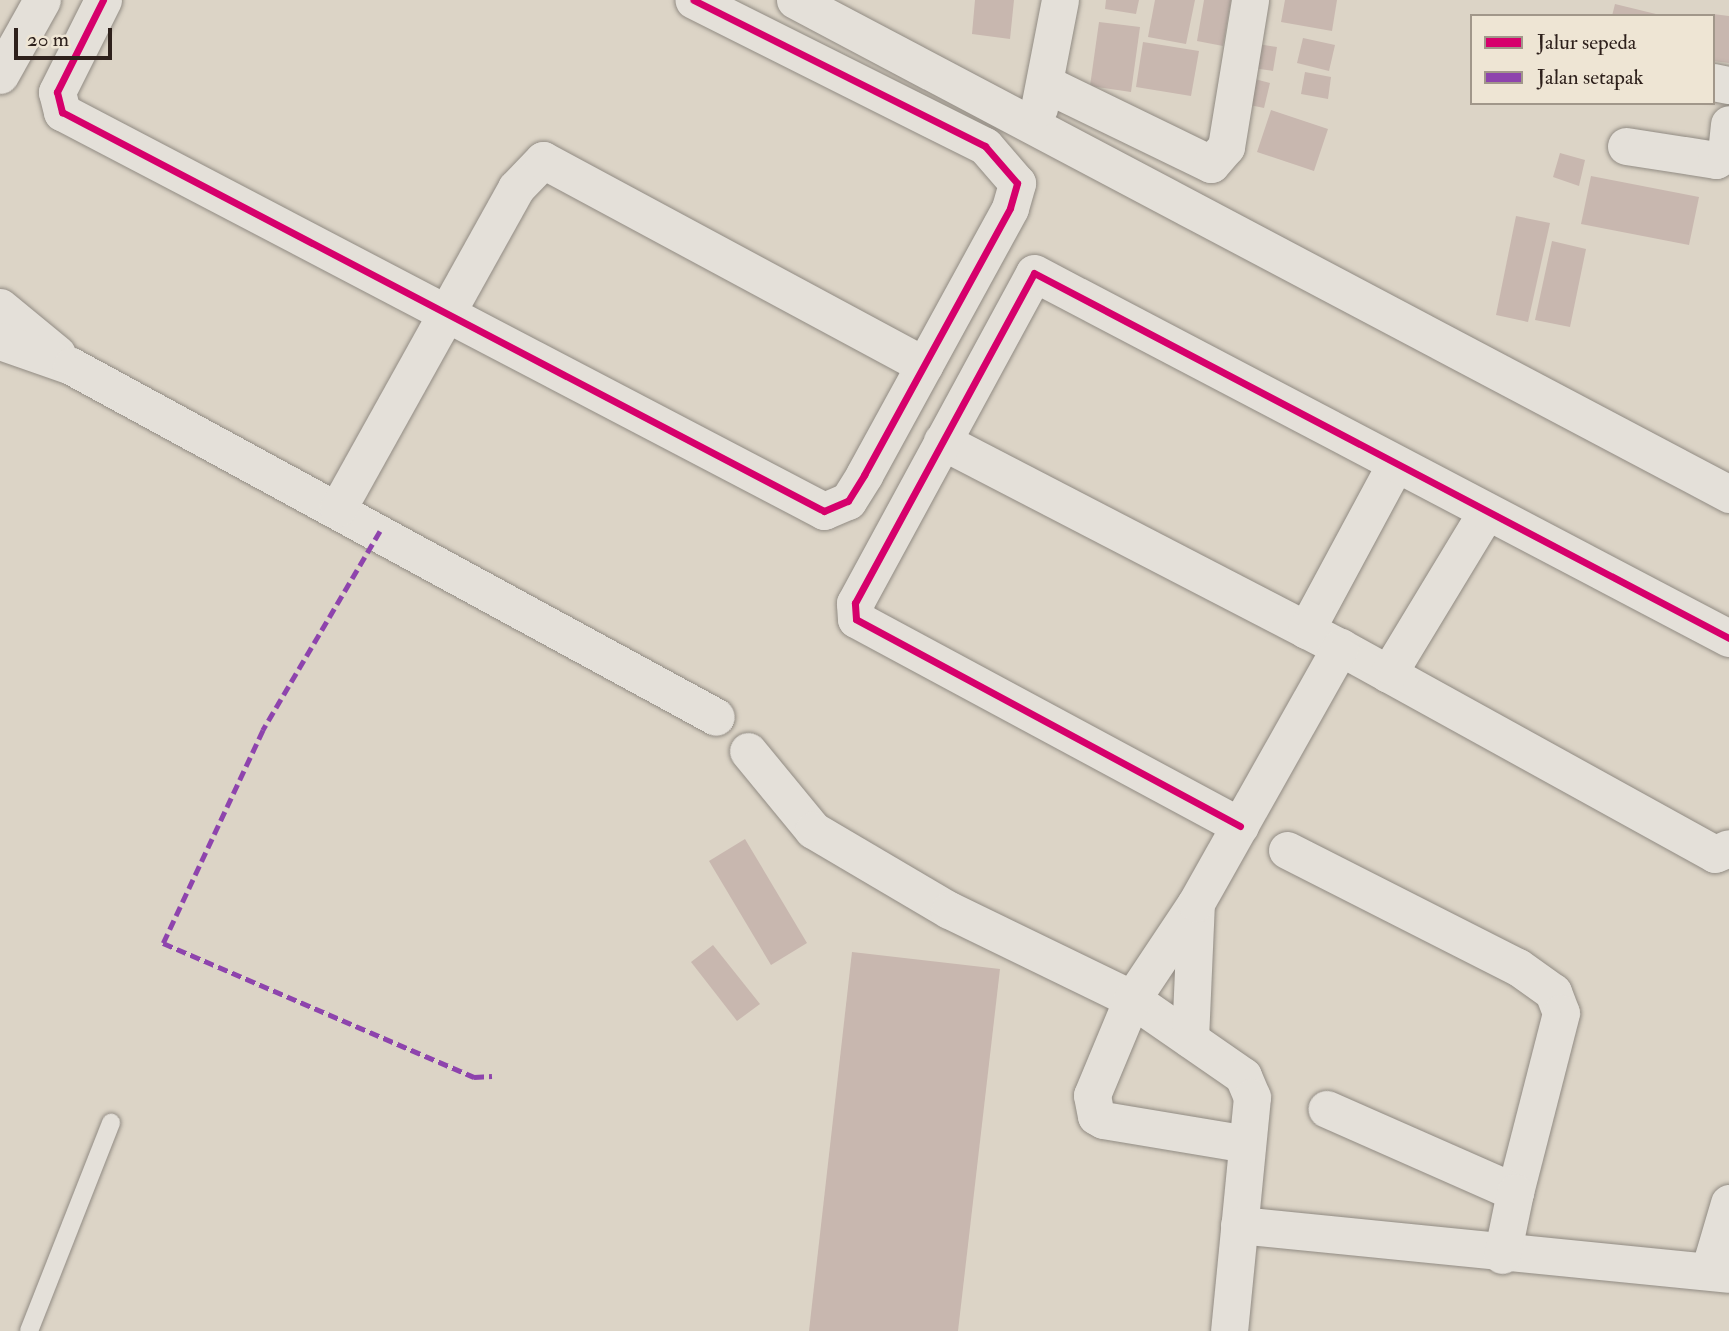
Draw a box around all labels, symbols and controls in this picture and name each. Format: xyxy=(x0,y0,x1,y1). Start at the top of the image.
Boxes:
scale bar xyxy=(18,14,116,58)
legend xyxy=(1470,14,1715,105)
text: 20 m xyxy=(27,26,69,53)
text: Jalur sepeda xyxy=(1537,29,1636,56)
text: Jalan setapak xyxy=(1537,64,1644,91)

